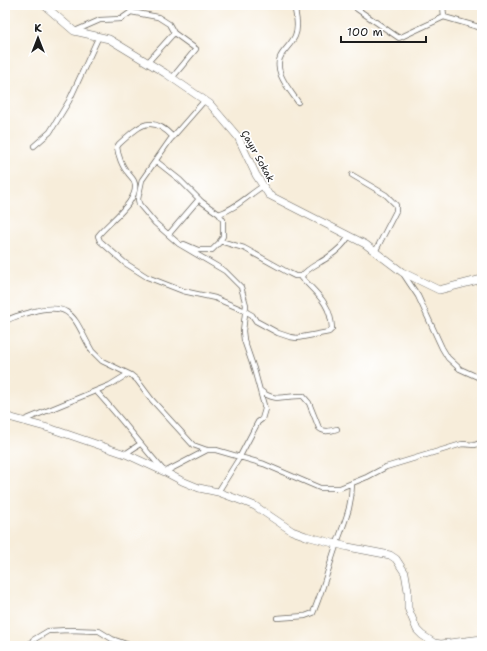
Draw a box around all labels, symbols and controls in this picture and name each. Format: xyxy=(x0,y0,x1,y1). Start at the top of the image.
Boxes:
north arrow xyxy=(18,18,58,58)
scale bar xyxy=(341,18,426,44)
text: K xyxy=(34,21,42,36)
text: 100 m xyxy=(347,24,383,40)
street label: Çayır Sokak xyxy=(238,128,278,184)

